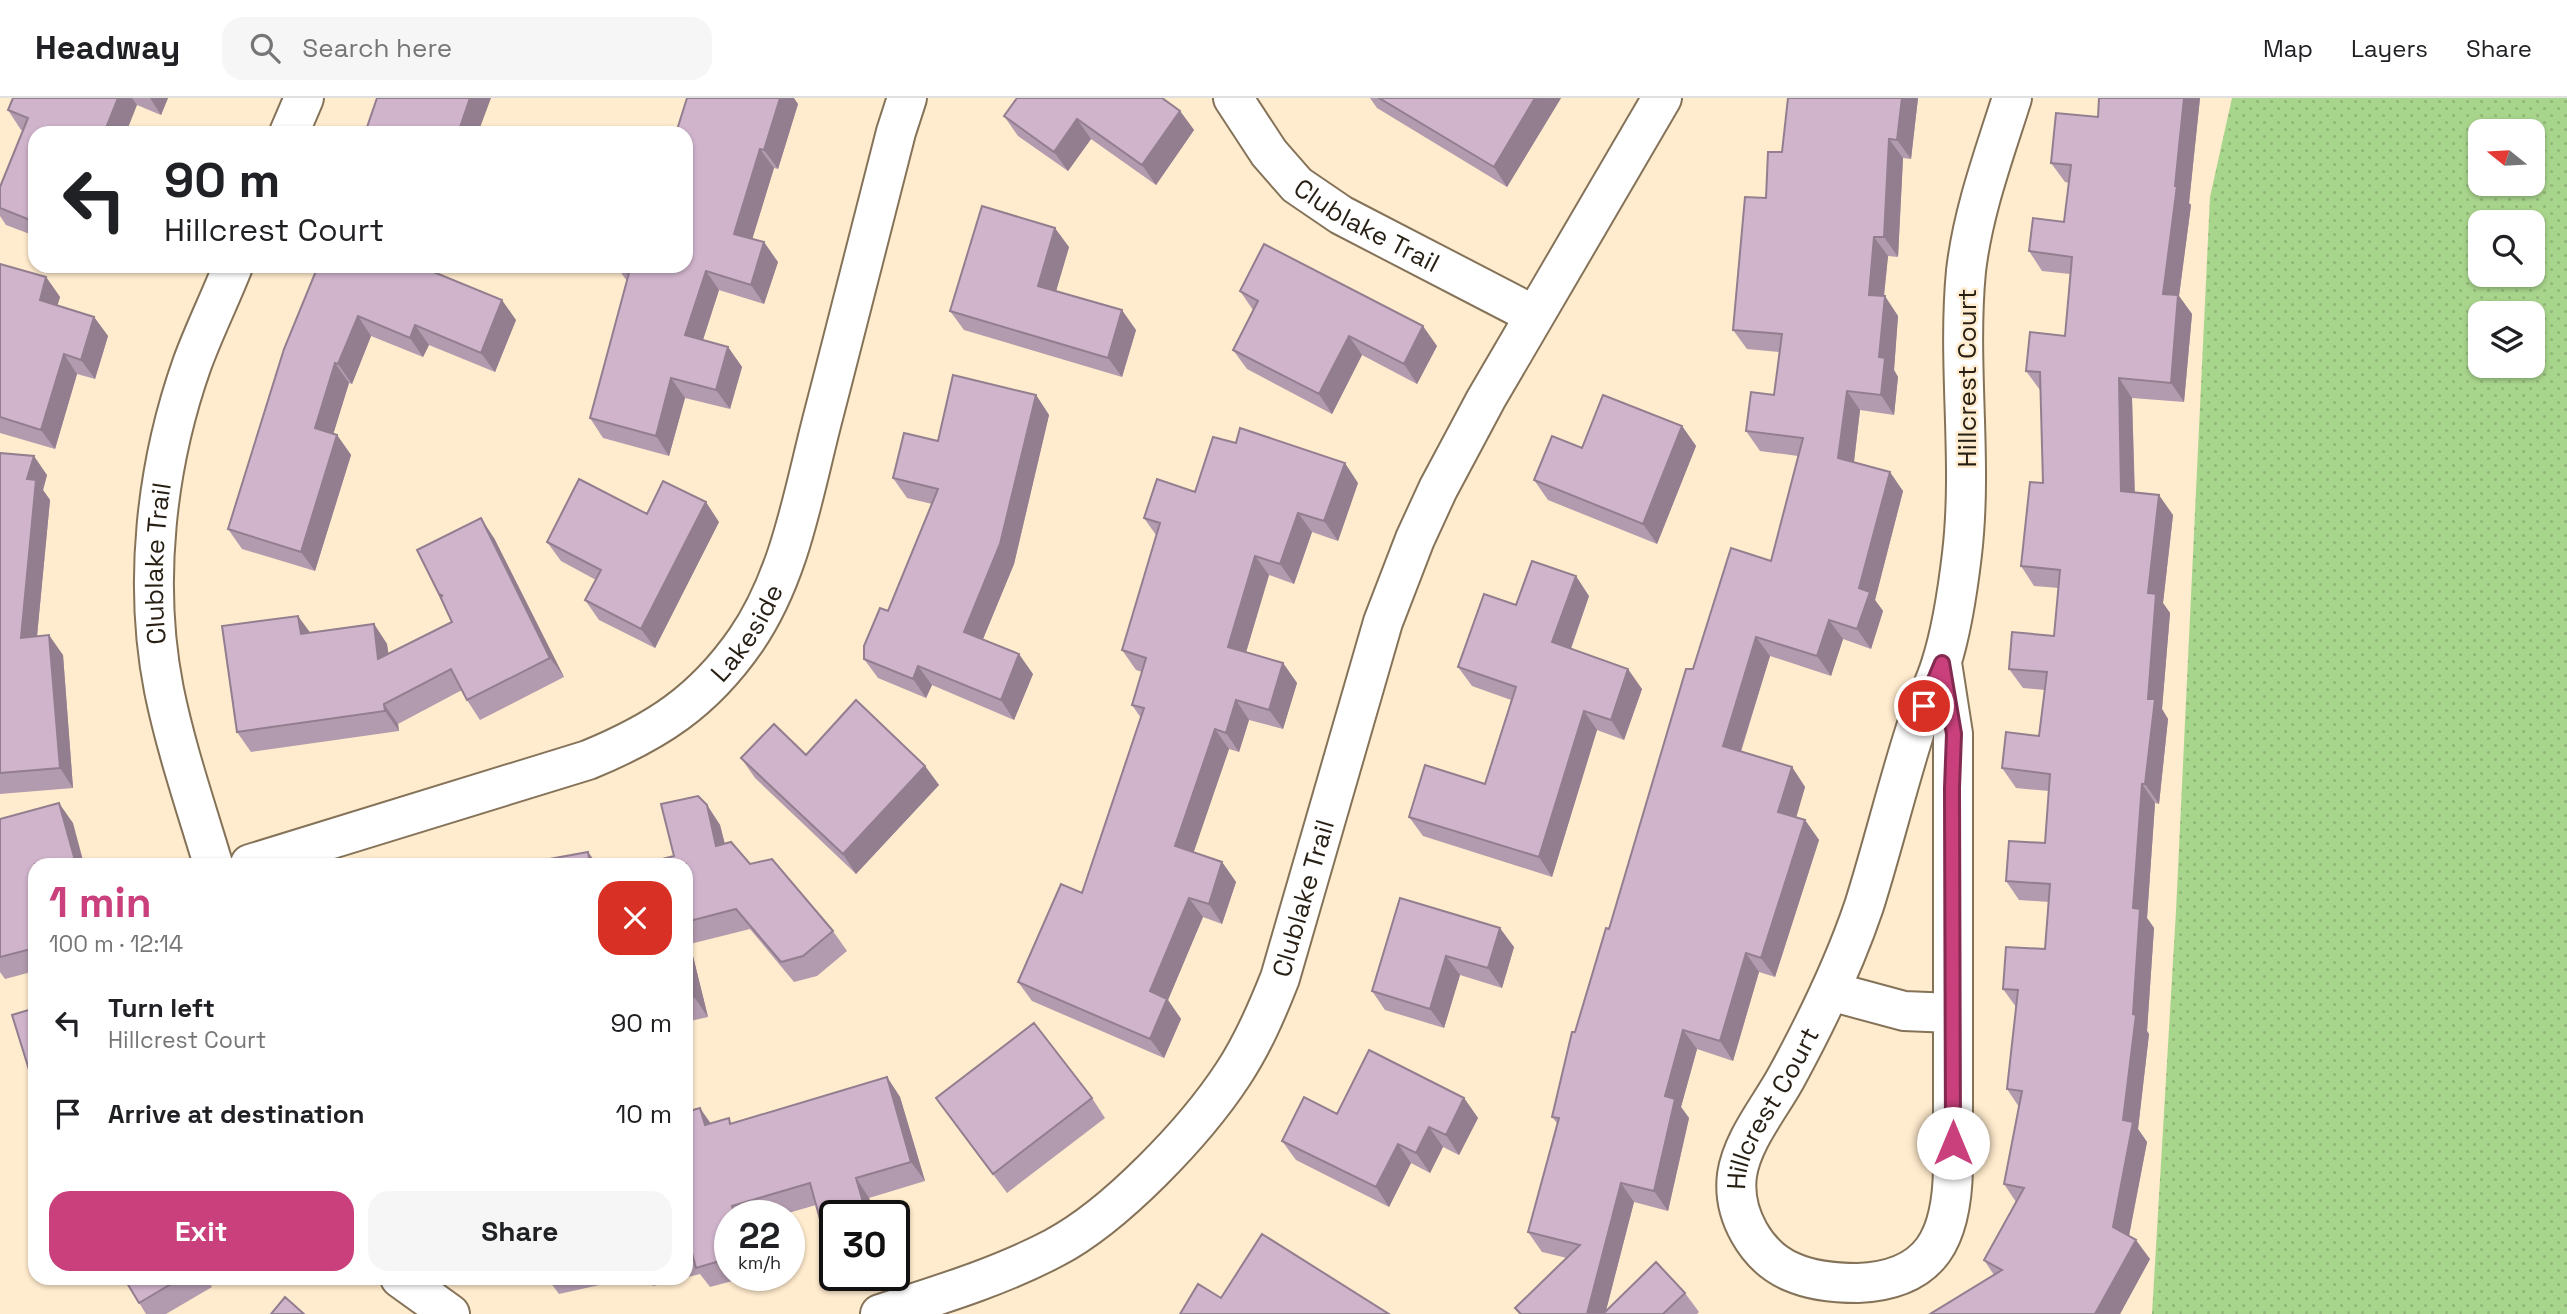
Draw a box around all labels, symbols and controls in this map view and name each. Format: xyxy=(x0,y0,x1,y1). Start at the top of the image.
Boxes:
search box xyxy=(222,17,712,80)
text: Headway xyxy=(35,27,180,69)
icon: search xyxy=(246,29,284,67)
text: Search here xyxy=(302,31,452,65)
text: Map xyxy=(2263,33,2313,64)
text: Layers xyxy=(2351,33,2428,64)
text: Share xyxy=(2466,33,2532,64)
north arrow xyxy=(2468,119,2544,196)
map controls xyxy=(2468,119,2545,378)
text: 90 m xyxy=(164,149,280,211)
icon: left xyxy=(49,154,140,245)
street label: Clublake Trail xyxy=(1287,171,1445,280)
text: Hillcrest Court xyxy=(164,210,384,250)
button: search xyxy=(2468,210,2545,287)
street label: Hillcrest Court xyxy=(1950,289,1984,467)
button: layers xyxy=(2468,301,2545,378)
street label: Clublake Trail xyxy=(137,480,179,646)
street label: Lakeside xyxy=(703,579,791,689)
pin xyxy=(1894,676,1954,736)
icon: arrive xyxy=(1905,687,1943,725)
street label: Clublake Trail xyxy=(1264,816,1342,981)
text: 1 min xyxy=(49,876,152,929)
button: close xyxy=(598,881,672,955)
text: 100 m · 12:14 xyxy=(49,929,183,959)
text: Turn left xyxy=(108,991,215,1025)
icon: left xyxy=(49,1004,87,1042)
text: 90 m xyxy=(610,1006,672,1040)
street label: Hillcrest Court xyxy=(1719,1021,1827,1190)
text: Hillcrest Court xyxy=(108,1025,266,1055)
icon: arrive xyxy=(49,1095,87,1133)
text: Arrive at destination xyxy=(108,1097,365,1131)
text: 10 m xyxy=(615,1097,672,1131)
position arrow xyxy=(1916,1106,1990,1180)
button: Exit xyxy=(49,1191,354,1271)
button: Share xyxy=(368,1191,672,1271)
speed limit sign: 30 xyxy=(819,1200,910,1291)
text: 22 xyxy=(739,1214,780,1258)
text: km/h xyxy=(738,1251,781,1274)

